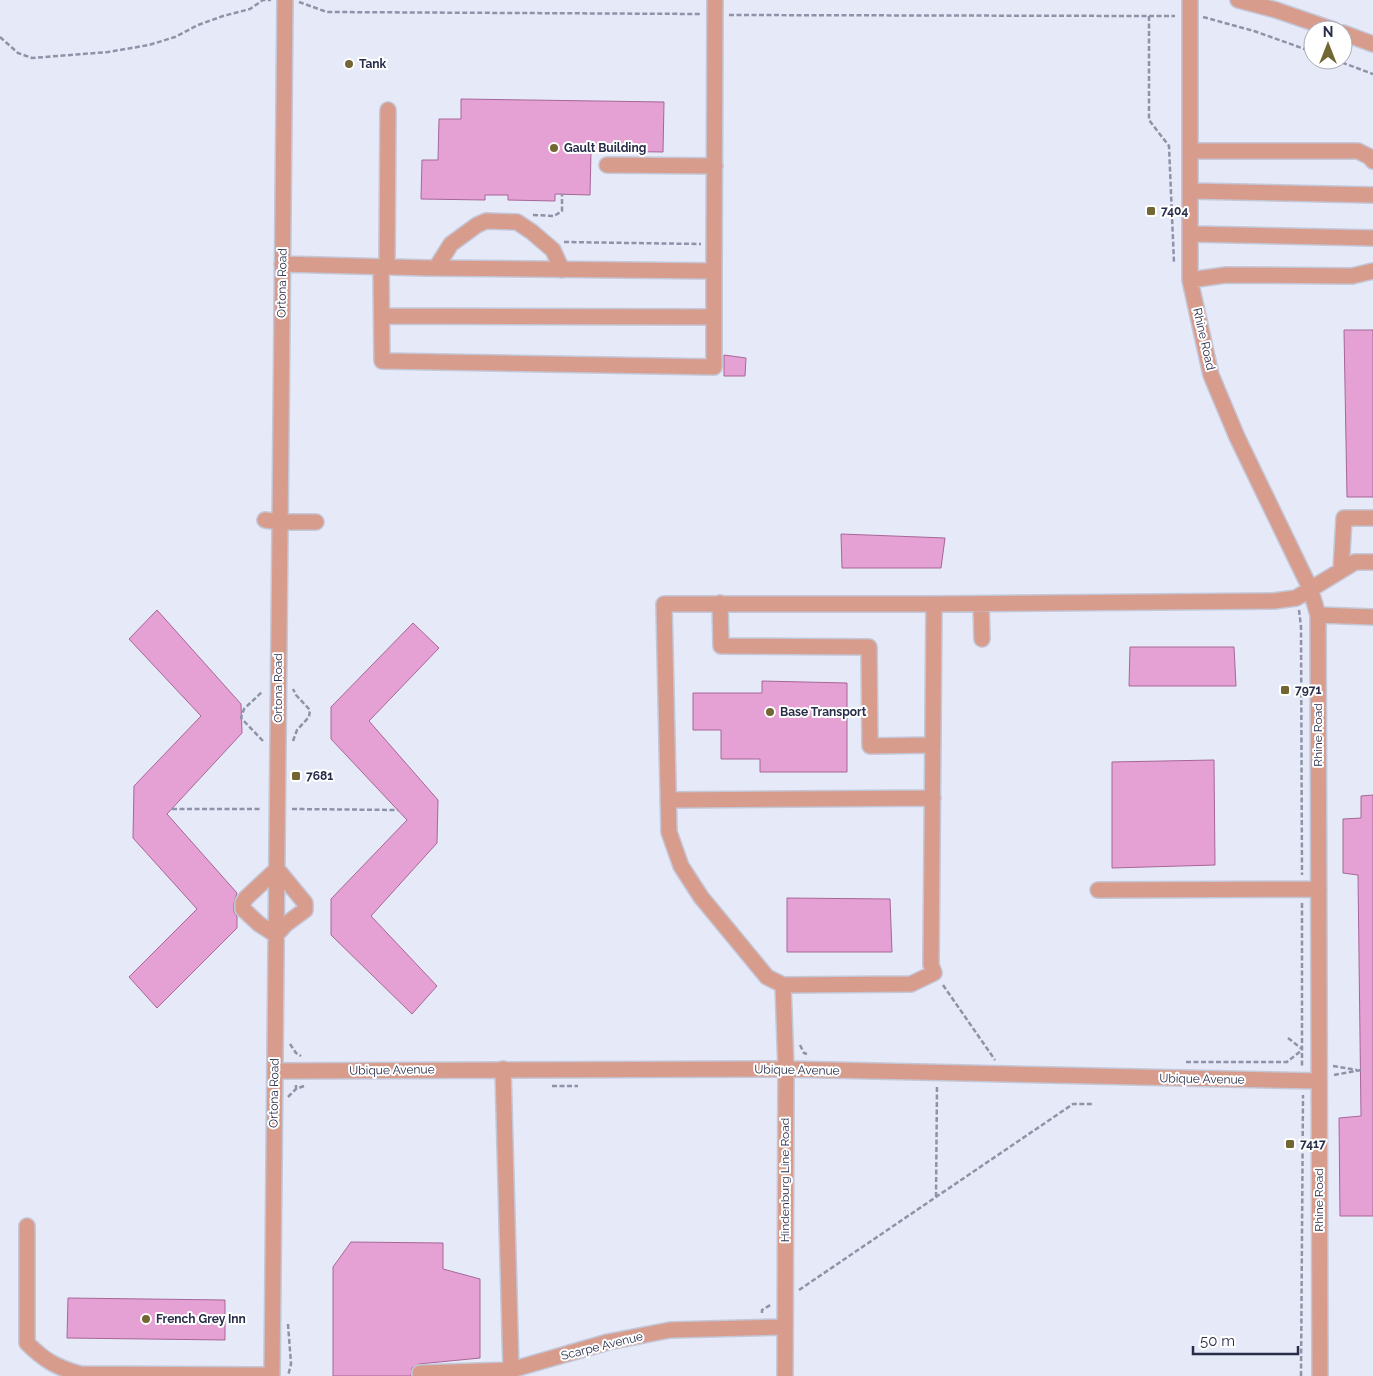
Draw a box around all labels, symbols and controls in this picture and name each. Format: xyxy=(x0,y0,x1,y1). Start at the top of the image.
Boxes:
north arrow xyxy=(1303,20,1353,70)
text: N xyxy=(1323,24,1333,40)
place label: Tank xyxy=(359,57,387,71)
marker: Tank xyxy=(343,58,355,70)
place label: Gault Building xyxy=(564,141,646,155)
marker: Gault Building xyxy=(548,142,560,154)
place label: 7404 xyxy=(1161,204,1188,218)
marker: 7404 xyxy=(1145,205,1157,217)
street label: Ortona Road xyxy=(274,248,290,318)
street label: Rhine Road xyxy=(1190,307,1218,371)
street label: Ortona Road xyxy=(271,653,285,723)
place label: 7971 xyxy=(1295,683,1322,697)
marker: 7971 xyxy=(1279,684,1291,696)
street label: Rhine Road xyxy=(1311,703,1325,767)
place label: Base Transport xyxy=(780,705,867,719)
marker: Base Transport xyxy=(764,706,776,718)
place label: 7681 xyxy=(306,769,333,783)
marker: 7681 xyxy=(290,770,302,782)
street label: Ortona Road xyxy=(266,1058,282,1128)
street label: Ubique Avenue xyxy=(349,1062,435,1078)
street label: Ubique Avenue xyxy=(754,1062,840,1078)
street label: Ubique Avenue xyxy=(1159,1071,1245,1087)
street label: Hindenburg Line Road xyxy=(778,1118,792,1242)
place label: 7417 xyxy=(1300,1137,1326,1151)
marker: 7417 xyxy=(1284,1138,1296,1150)
street label: Rhine Road xyxy=(1312,1168,1326,1232)
place label: French Grey Inn xyxy=(156,1312,246,1326)
marker: French Grey Inn xyxy=(140,1313,152,1325)
scale bar xyxy=(1193,1324,1298,1356)
street label: Scarpe Avenue xyxy=(560,1329,644,1363)
text: 50 m xyxy=(1200,1332,1235,1350)

